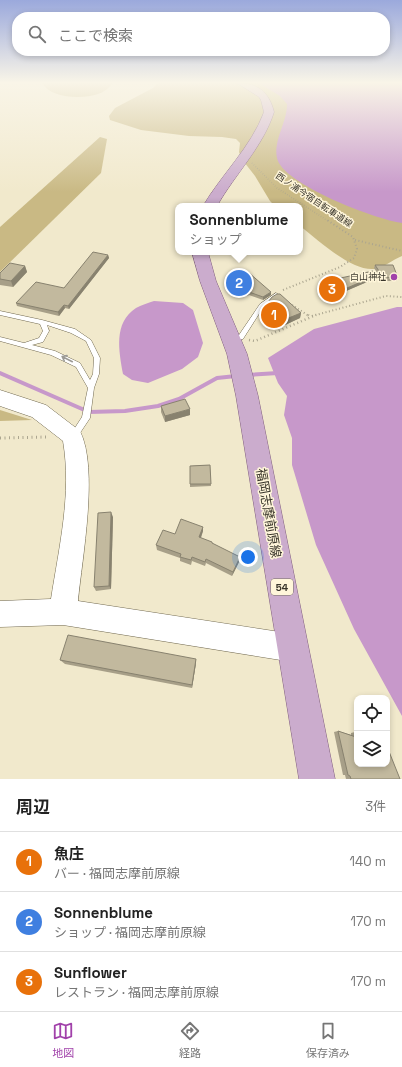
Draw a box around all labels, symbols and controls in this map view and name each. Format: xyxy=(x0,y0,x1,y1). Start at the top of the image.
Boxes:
search box xyxy=(12,12,390,56)
icon: search xyxy=(26,23,48,45)
text: ここで検索 xyxy=(58,26,133,45)
street label: 西ノ浦今宿自転車道線 xyxy=(273,170,355,231)
popup xyxy=(175,203,303,255)
text: Sonnenblume xyxy=(190,210,288,229)
text: ショップ xyxy=(190,231,242,248)
pin: 2 xyxy=(226,268,252,298)
place label: 白山神社 xyxy=(350,271,386,283)
marker: 白山神社 xyxy=(389,272,399,282)
pin: 3 xyxy=(319,274,345,304)
pin: 1 xyxy=(261,300,287,330)
one-way arrow xyxy=(61,355,73,363)
street label: 福岡志摩前原線 xyxy=(252,467,285,559)
your location xyxy=(238,547,258,567)
road number: 54 xyxy=(271,579,293,595)
map controls xyxy=(354,695,390,767)
button: locate xyxy=(354,695,390,731)
button: layers xyxy=(354,731,390,767)
text: 周辺 xyxy=(16,796,50,818)
text: 3件 xyxy=(365,798,386,815)
text: 魚庄 xyxy=(54,844,84,863)
text: 1 xyxy=(26,853,32,870)
text: 140 m xyxy=(350,853,386,870)
text: バー · 福岡志摩前原線 xyxy=(54,865,180,882)
text: Sonnenblume xyxy=(54,903,153,922)
text: 2 xyxy=(25,913,33,930)
text: 170 m xyxy=(350,913,386,930)
text: ショップ · 福岡志摩前原線 xyxy=(54,924,206,941)
text: Sunflower xyxy=(54,963,127,982)
text: 3 xyxy=(25,973,33,990)
text: 170 m xyxy=(350,973,386,990)
text: レストラン · 福岡志摩前原線 xyxy=(54,984,219,1001)
tab: 地図 xyxy=(52,1020,74,1060)
tab: 経路 xyxy=(179,1020,201,1060)
tab: 保存済み xyxy=(306,1020,350,1060)

